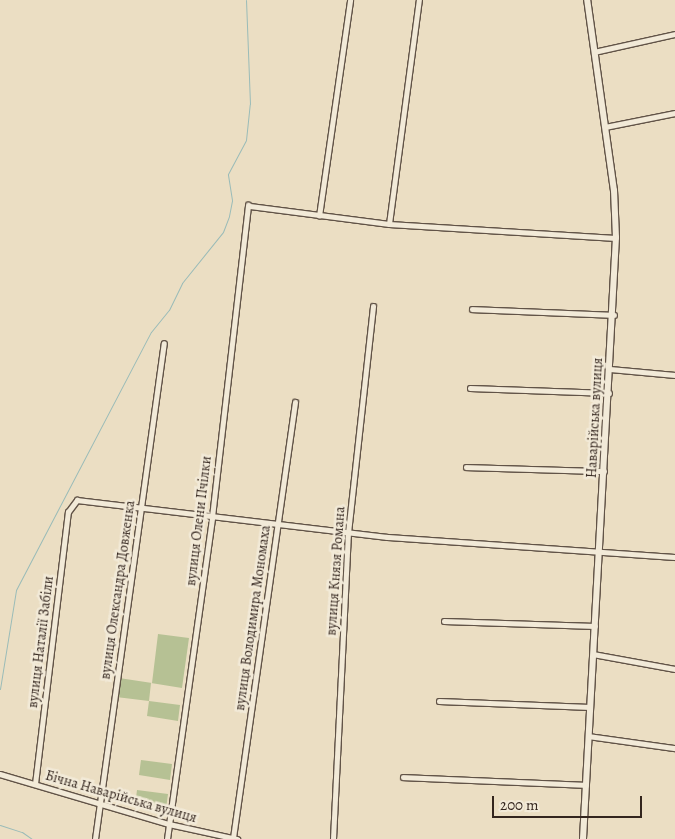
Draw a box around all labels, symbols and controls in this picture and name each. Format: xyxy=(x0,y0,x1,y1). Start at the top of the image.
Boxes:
street label: Наварійська вулиця xyxy=(583,357,607,479)
street label: вулиця Олени Пчілки xyxy=(183,455,215,587)
street label: вулиця Олександра Довженка xyxy=(97,500,139,680)
street label: вулиця Князя Романа xyxy=(323,506,349,636)
street label: вулиця Володимира Мономаха xyxy=(232,524,274,712)
street label: вулиця Наталії Забіли xyxy=(25,575,57,709)
street label: Бічна Наварійська вулиця xyxy=(43,767,199,827)
scale bar xyxy=(495,786,645,818)
text: 200 m xyxy=(500,795,539,815)

